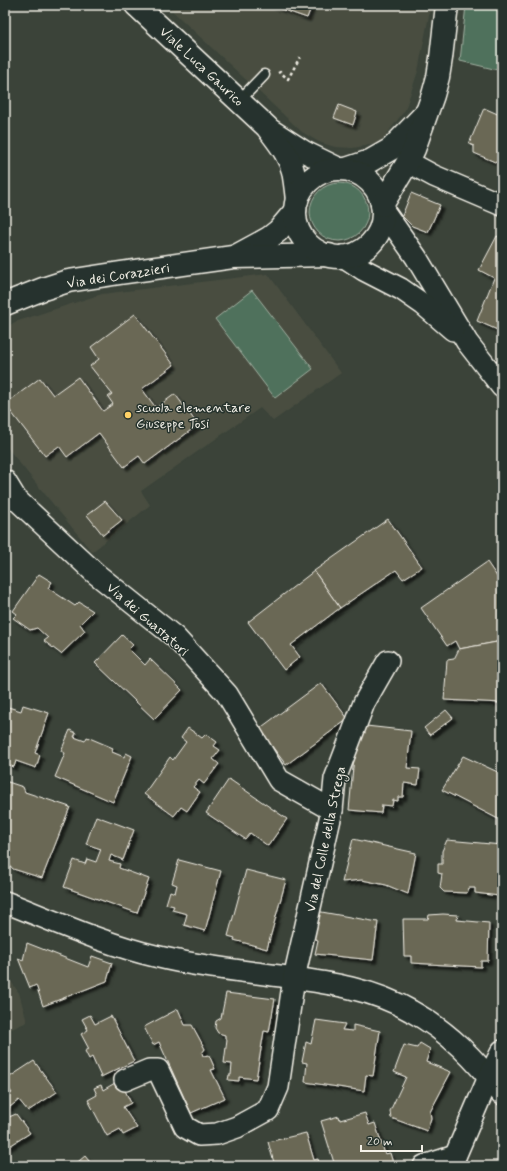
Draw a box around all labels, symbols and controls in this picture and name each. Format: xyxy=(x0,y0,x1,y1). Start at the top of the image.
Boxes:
street label: Viale Luca Gaurico xyxy=(155,23,247,111)
street label: Via dei Corazzieri xyxy=(65,259,171,293)
place label: scuola elementare Giuseppe Tosi xyxy=(136,399,250,433)
marker: scuola elementare Giuseppe Tosi xyxy=(123,410,133,420)
street label: Via dei Guastatori xyxy=(102,579,192,660)
street label: Via del Colle della Strega xyxy=(302,765,351,914)
scale bar xyxy=(361,1127,422,1153)
text: 20 m xyxy=(367,1134,393,1150)

